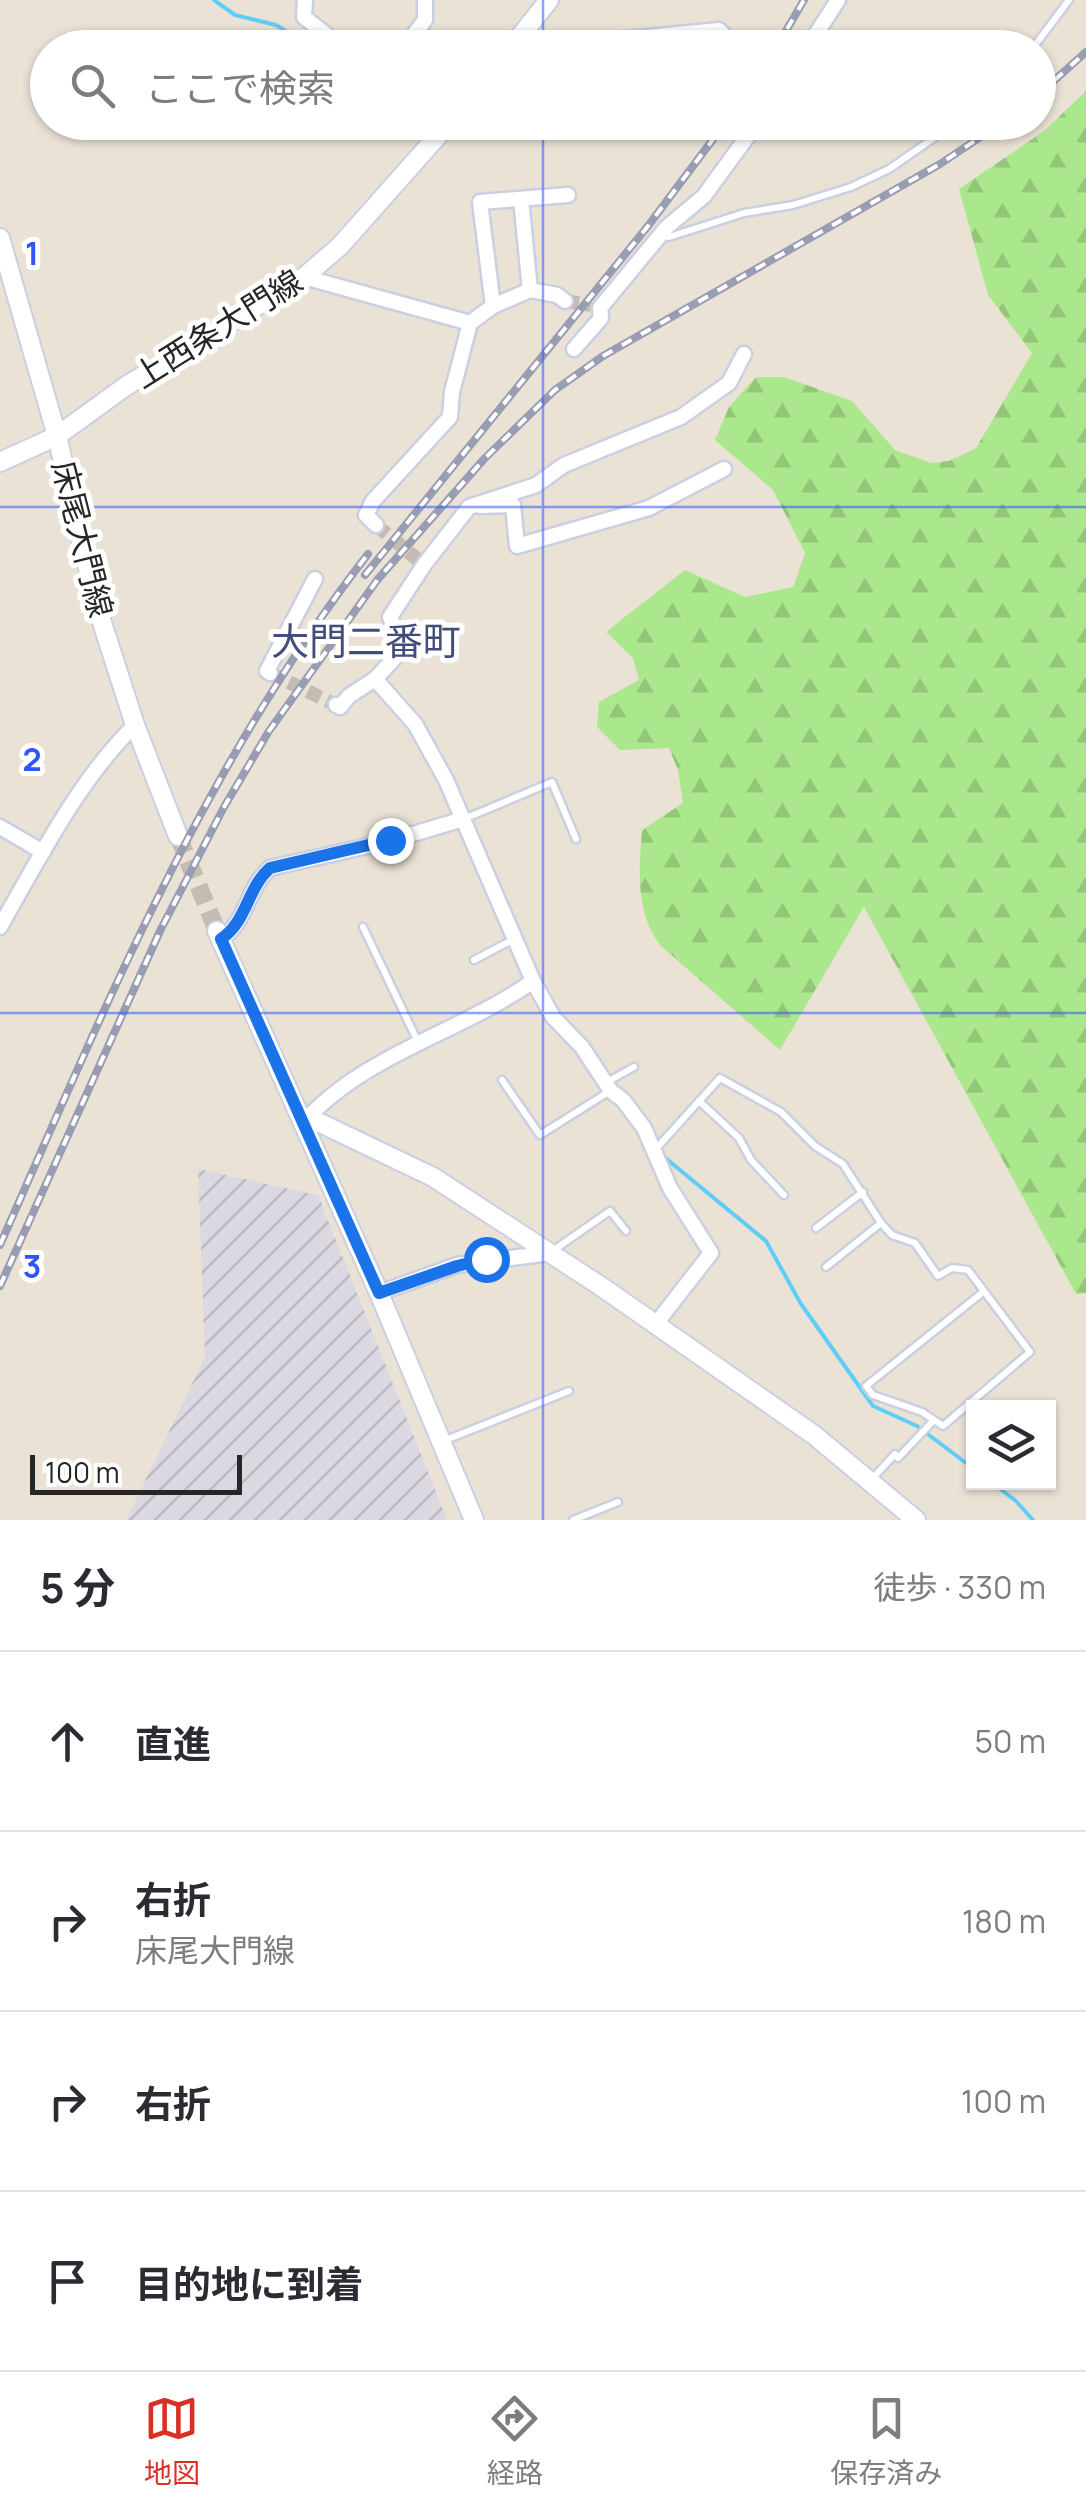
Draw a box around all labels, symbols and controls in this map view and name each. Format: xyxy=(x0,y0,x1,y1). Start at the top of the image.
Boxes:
search box xyxy=(30,30,1056,140)
icon: search xyxy=(65,58,120,113)
text: ここで検索 xyxy=(145,61,335,113)
text: 1 xyxy=(25,231,39,275)
street label: 上西条大門線 xyxy=(124,259,311,398)
street label: 床尾大門線 xyxy=(42,456,124,622)
district label: 大門二番町 xyxy=(271,614,461,666)
text: 2 xyxy=(22,737,42,781)
route end xyxy=(368,818,414,864)
route start xyxy=(464,1237,510,1283)
text: 3 xyxy=(23,1244,41,1288)
map controls xyxy=(966,1400,1056,1490)
button: layers xyxy=(966,1400,1056,1490)
scale bar xyxy=(30,1450,242,1494)
text: 100 m xyxy=(45,1453,119,1491)
text: 5 分 xyxy=(40,1558,115,1616)
text: 徒歩 · 330 m xyxy=(874,1565,1046,1609)
icon: ahead xyxy=(40,1714,95,1769)
text: 直進 xyxy=(135,1717,211,1769)
text: 50 m xyxy=(974,1719,1046,1763)
text: 右折 xyxy=(135,1873,211,1925)
icon: right xyxy=(40,1894,95,1949)
text: 180 m xyxy=(962,1899,1046,1943)
text: 床尾大門線 xyxy=(135,1928,295,1972)
icon: right xyxy=(40,2074,95,2129)
text: 右折 xyxy=(135,2077,211,2129)
text: 100 m xyxy=(961,2079,1046,2123)
icon: arrive xyxy=(40,2254,95,2309)
text: 目的地に到着 xyxy=(135,2257,363,2309)
tab: 地図 xyxy=(144,2391,200,2491)
tab: 経路 xyxy=(487,2391,543,2491)
tab: 保存済み xyxy=(830,2391,942,2491)

